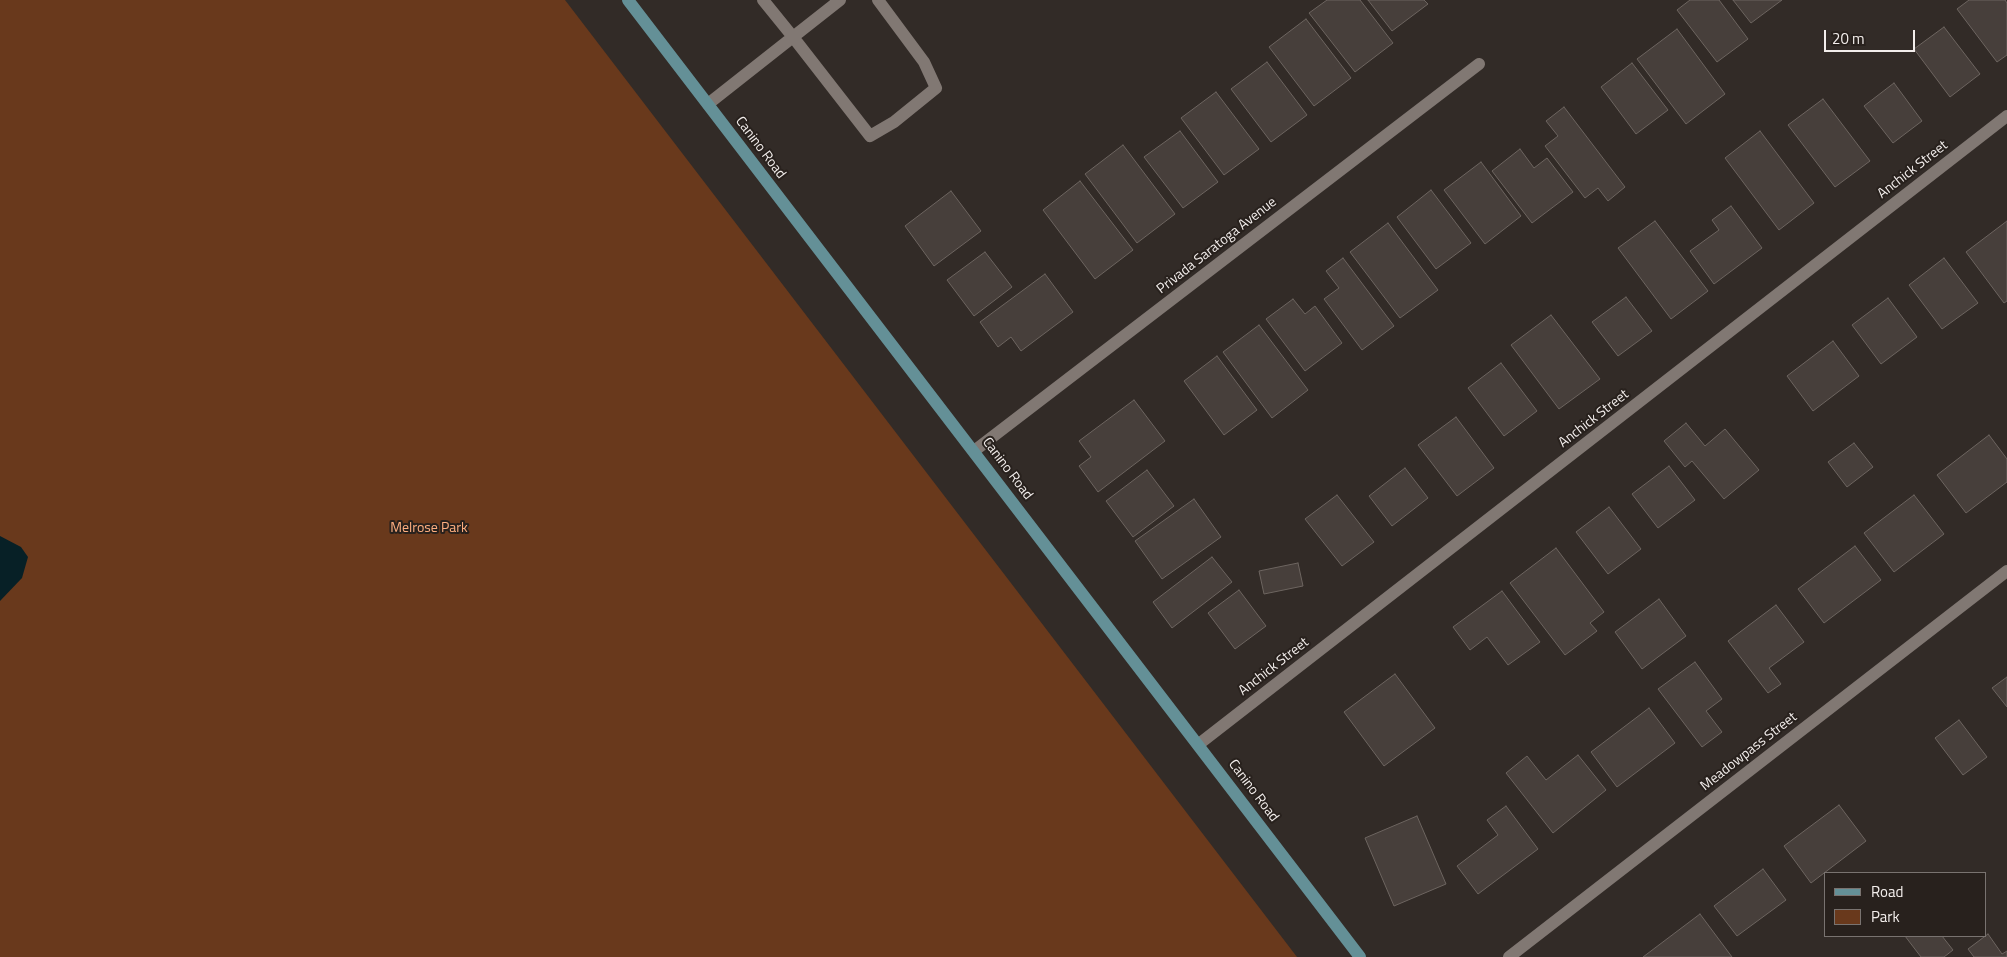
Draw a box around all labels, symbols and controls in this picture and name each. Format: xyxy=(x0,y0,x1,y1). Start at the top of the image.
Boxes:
scale bar xyxy=(1827,20,1918,52)
text: 20 m xyxy=(1832,27,1865,50)
street label: Canino Road xyxy=(731,114,789,182)
street label: Anchick Street xyxy=(1875,137,1951,203)
street label: Privada Saratoga Avenue xyxy=(1154,194,1280,298)
street label: Anchick Street xyxy=(1556,386,1632,452)
street label: Canino Road xyxy=(978,435,1036,503)
park label: Melrose Park xyxy=(390,521,468,537)
street label: Anchick Street xyxy=(1236,634,1312,700)
street label: Meadowpass Street xyxy=(1697,709,1801,795)
street label: Canino Road xyxy=(1224,757,1282,825)
legend xyxy=(1824,872,1987,937)
text: Road xyxy=(1871,880,1903,903)
text: Park xyxy=(1871,905,1900,928)

